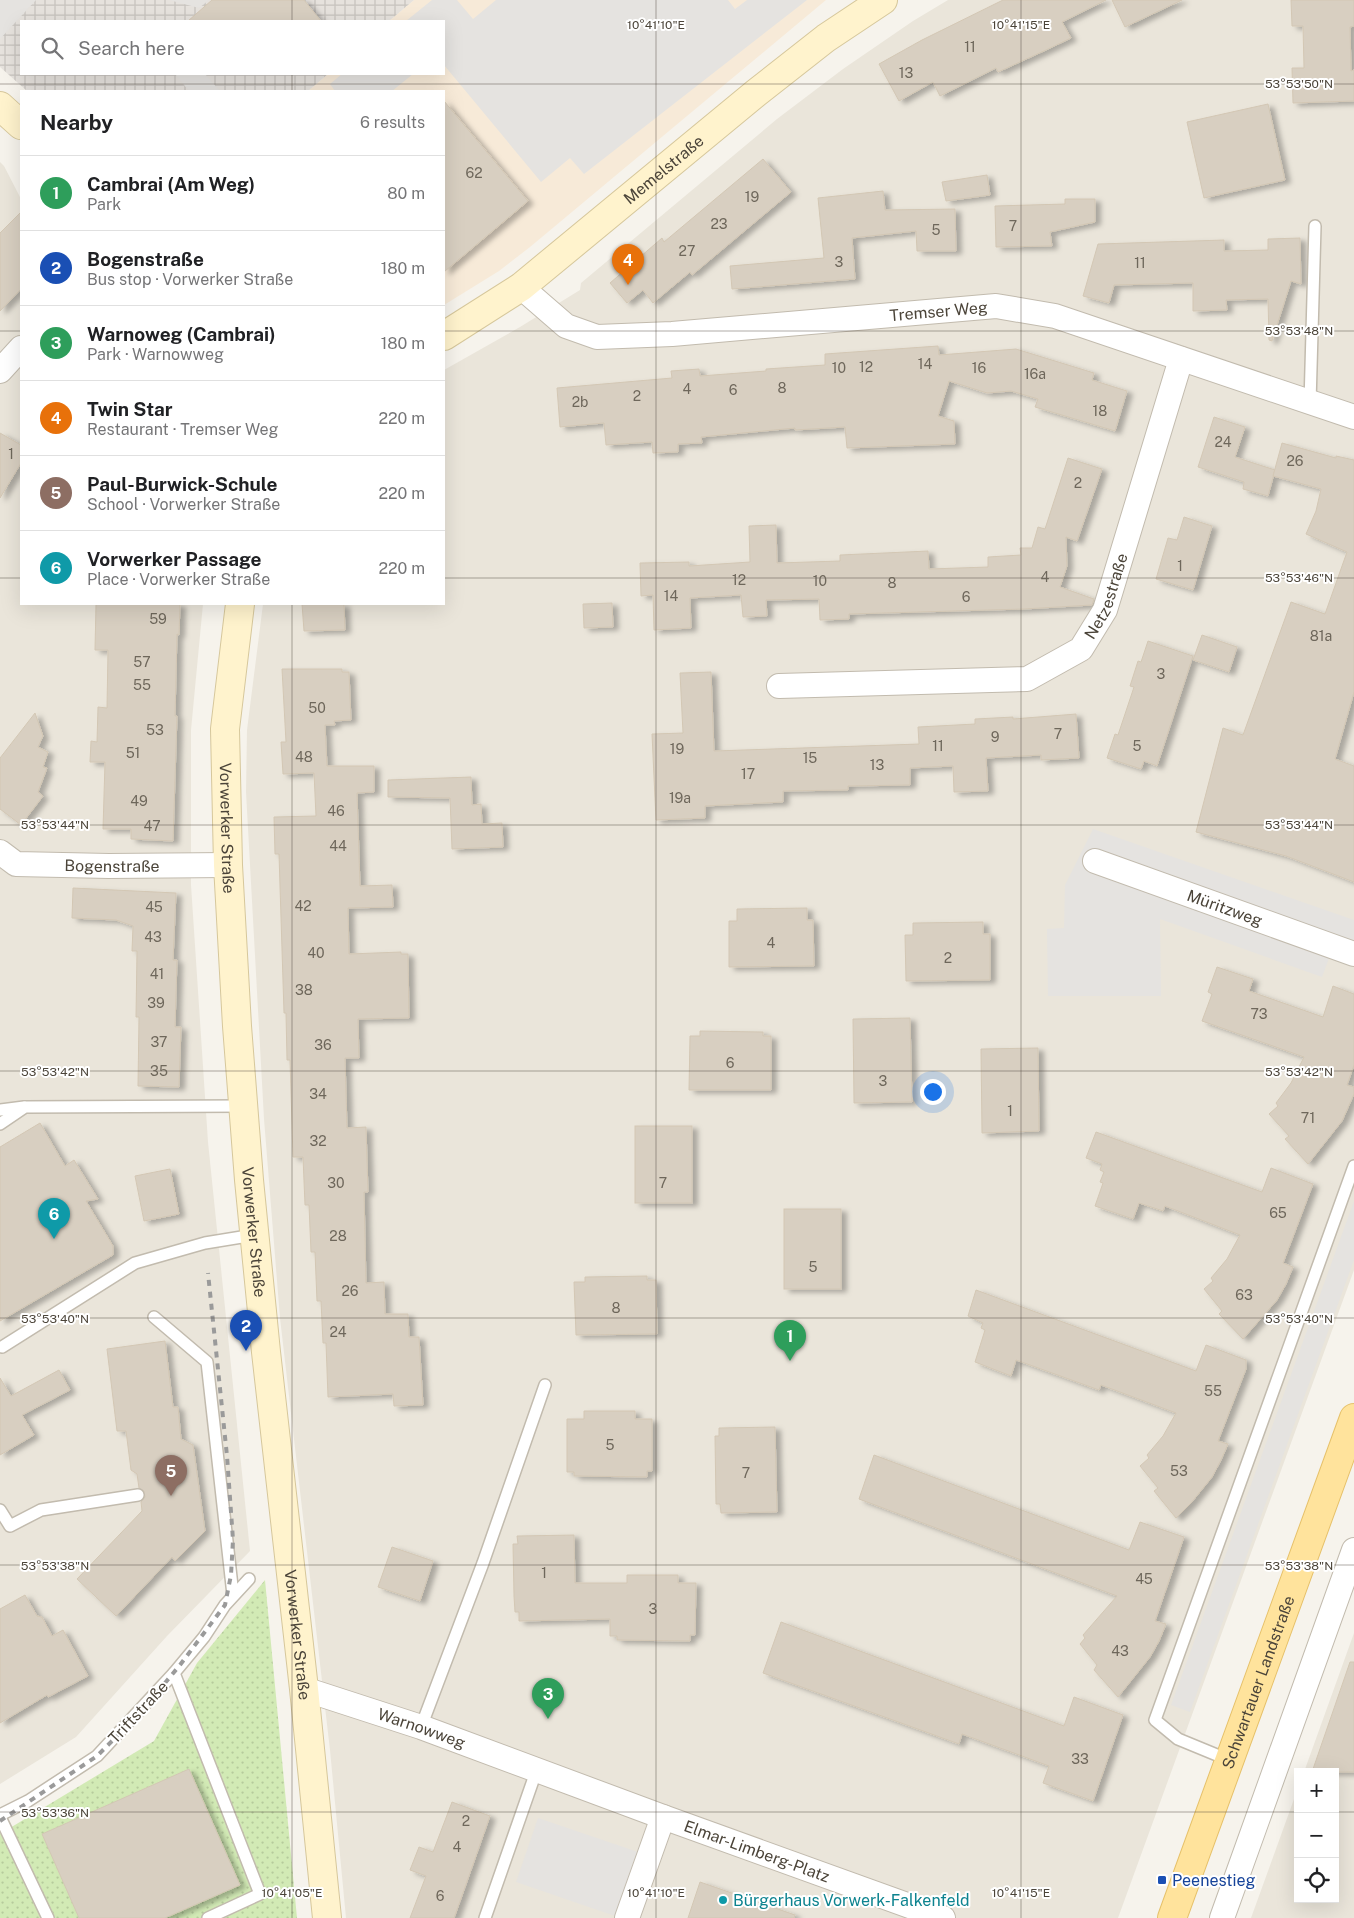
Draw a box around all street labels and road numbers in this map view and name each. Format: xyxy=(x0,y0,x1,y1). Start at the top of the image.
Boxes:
street label: Memelstraße xyxy=(620,131,708,208)
street label: Tremser Weg xyxy=(889,298,988,325)
street label: Netzestraße xyxy=(1080,551,1132,643)
street label: Vorwerker Straße xyxy=(216,762,239,894)
street label: Bogenstraße xyxy=(64,856,160,876)
street label: Müritzweg xyxy=(1184,886,1265,930)
street label: Vorwerker Straße xyxy=(238,1166,270,1298)
street label: Vorwerker Straße xyxy=(281,1569,314,1701)
street label: Schwartauer Landstraße xyxy=(1218,1593,1299,1772)
street label: Triftstraße xyxy=(105,1677,172,1748)
street label: Warnowweg xyxy=(375,1705,468,1753)
street label: Elmar-Limberg-Platz xyxy=(681,1816,832,1886)

